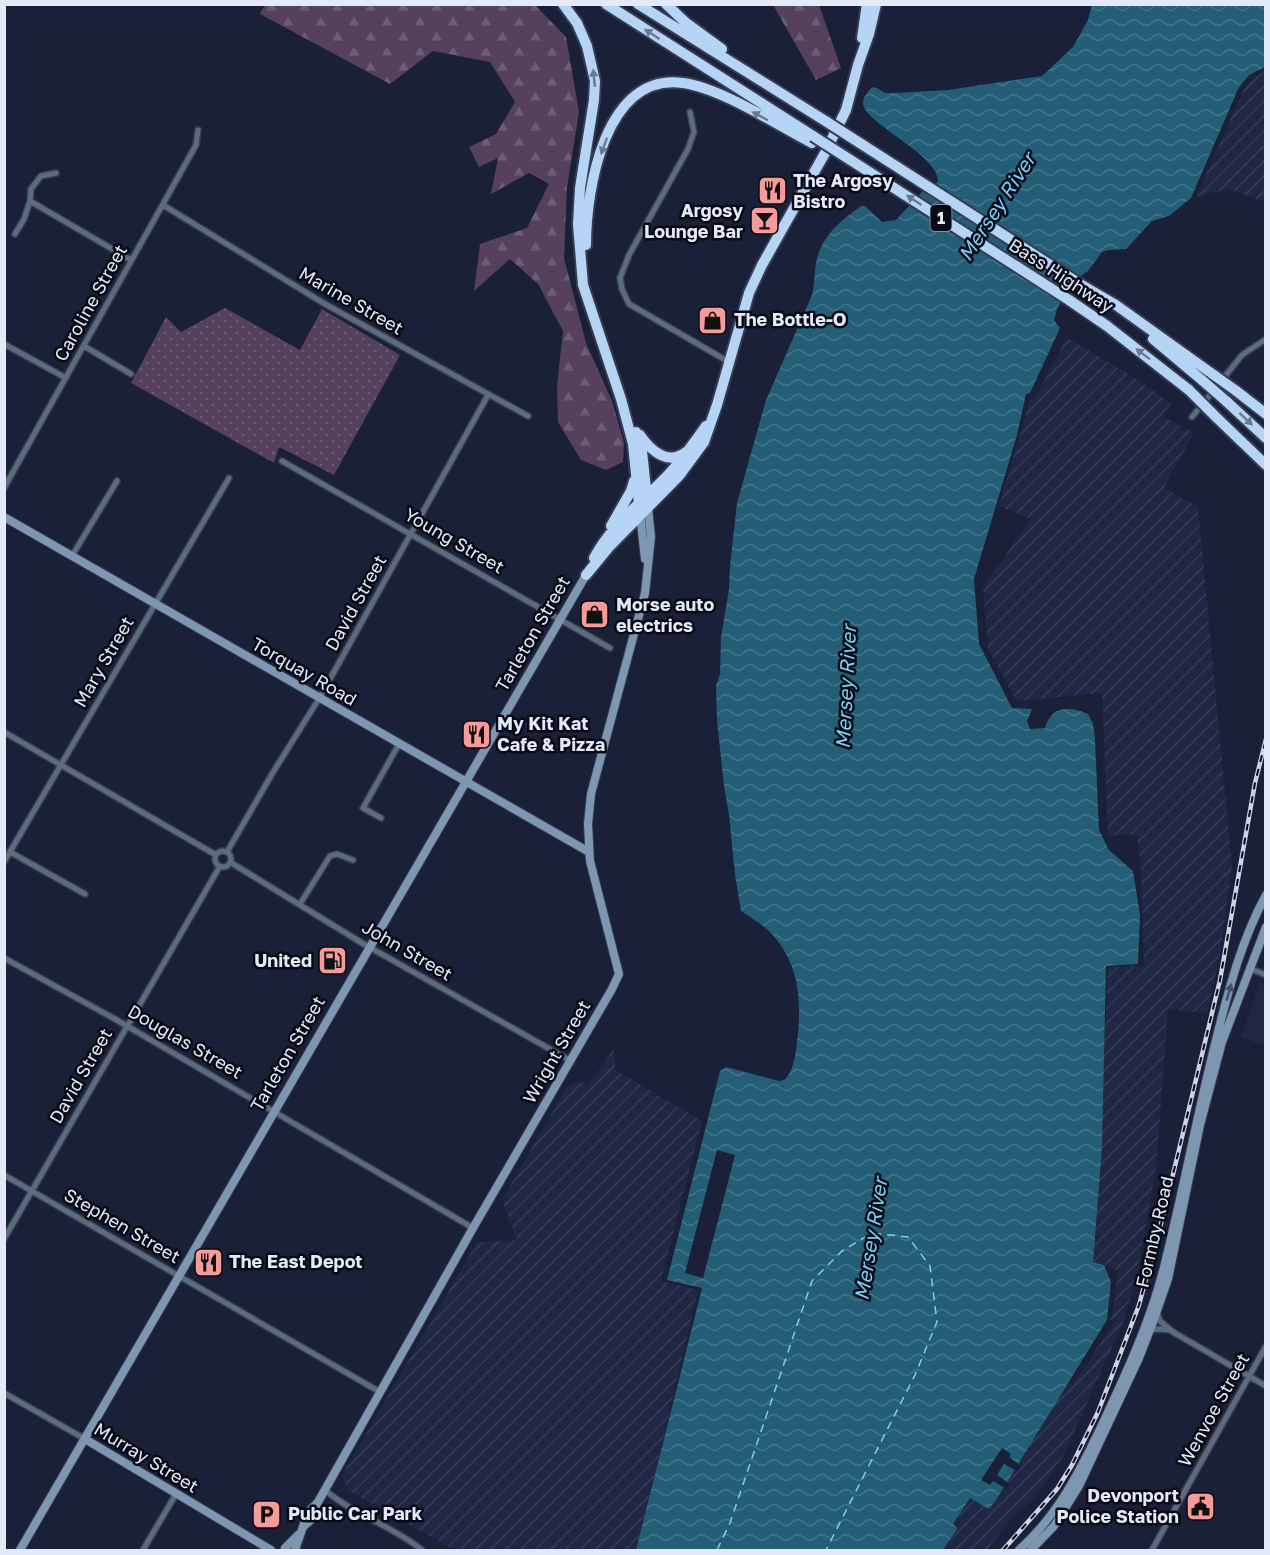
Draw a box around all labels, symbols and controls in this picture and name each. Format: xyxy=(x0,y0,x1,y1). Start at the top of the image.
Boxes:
one-way arrow xyxy=(644,28,660,39)
one-way arrow xyxy=(589,69,598,88)
one-way arrow xyxy=(751,111,768,121)
one-way arrow xyxy=(599,137,609,155)
water label: Mersey River xyxy=(952,145,1043,265)
place label: The Argosy Bistro xyxy=(793,169,893,212)
restaurant icon: The Argosy Bistro xyxy=(756,175,788,207)
one-way arrow xyxy=(906,195,922,206)
place label: Argosy Lounge Bar xyxy=(644,199,743,242)
bar icon: Argosy Lounge Bar xyxy=(748,205,780,237)
road number: 1 xyxy=(930,205,952,231)
street label: Bass Highway xyxy=(1005,233,1118,317)
street label: Caroline Street xyxy=(49,240,131,365)
street label: Marine Street xyxy=(295,261,408,339)
shop icon: The Bottle-O xyxy=(697,304,729,336)
place label: The Bottle-O xyxy=(734,308,847,330)
one-way arrow xyxy=(1136,348,1151,360)
one-way arrow xyxy=(1238,412,1253,425)
street label: Young Street xyxy=(401,503,508,578)
street label: David Street xyxy=(320,551,390,654)
street label: Tarleton Street xyxy=(490,572,574,695)
place label: Morse auto electrics xyxy=(616,593,714,636)
shop icon: Morse auto electrics xyxy=(579,599,611,631)
street label: Mary Street xyxy=(68,612,138,711)
water label: Mersey River xyxy=(830,621,861,749)
street label: Torquay Road xyxy=(248,632,361,710)
place label: My Kit Kat Cafe & Pizza xyxy=(497,712,605,755)
restaurant icon: My Kit Kat Cafe & Pizza xyxy=(460,718,492,750)
street label: John Street xyxy=(358,915,457,985)
fuel station icon: United xyxy=(317,945,349,977)
place label: United xyxy=(254,949,312,971)
one-way arrow xyxy=(1225,983,1234,1001)
street label: Tarleton Street xyxy=(245,992,329,1115)
street label: Wright Street xyxy=(518,996,595,1107)
street label: Douglas Street xyxy=(124,999,247,1083)
street label: David Street xyxy=(44,1024,116,1127)
water label: Mersey River xyxy=(848,1173,893,1302)
street label: Formby Road xyxy=(1131,1174,1178,1290)
street label: Stephen Street xyxy=(61,1183,184,1267)
restaurant icon: The East Depot xyxy=(192,1246,224,1278)
place label: The East Depot xyxy=(229,1250,363,1272)
street label: Wenvoe Street xyxy=(1173,1349,1253,1470)
street label: Murray Street xyxy=(90,1417,203,1497)
place label: Devonport Police Station xyxy=(1057,1484,1179,1527)
public building icon: Devonport Police Station xyxy=(1184,1490,1216,1522)
parking icon: Public Car Park xyxy=(251,1498,283,1530)
place label: Public Car Park xyxy=(288,1502,423,1524)

